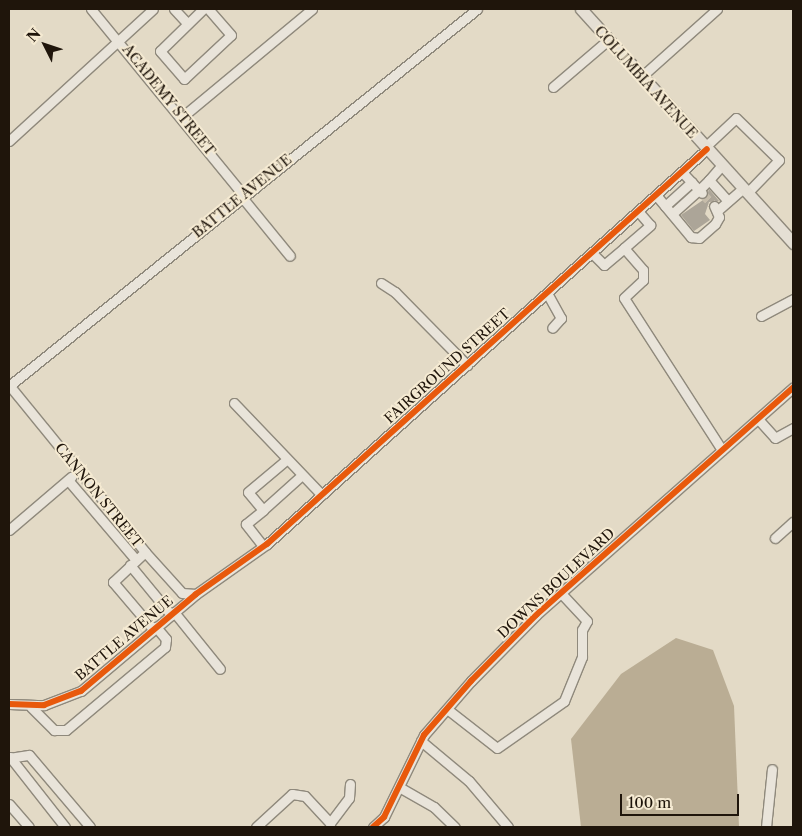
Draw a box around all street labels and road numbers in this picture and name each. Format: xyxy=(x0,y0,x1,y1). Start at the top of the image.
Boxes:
street label: COLUMBIA AVENUE xyxy=(591,22,701,142)
street label: ACADEMY STREET xyxy=(119,41,219,159)
street label: BATTLE AVENUE xyxy=(189,151,295,241)
street label: FAIRGROUND STREET xyxy=(381,305,513,427)
street label: CANNON STREET xyxy=(52,439,146,551)
street label: DOWNS BOULEVARD xyxy=(494,525,618,641)
street label: BATTLE AVENUE xyxy=(71,592,177,684)

